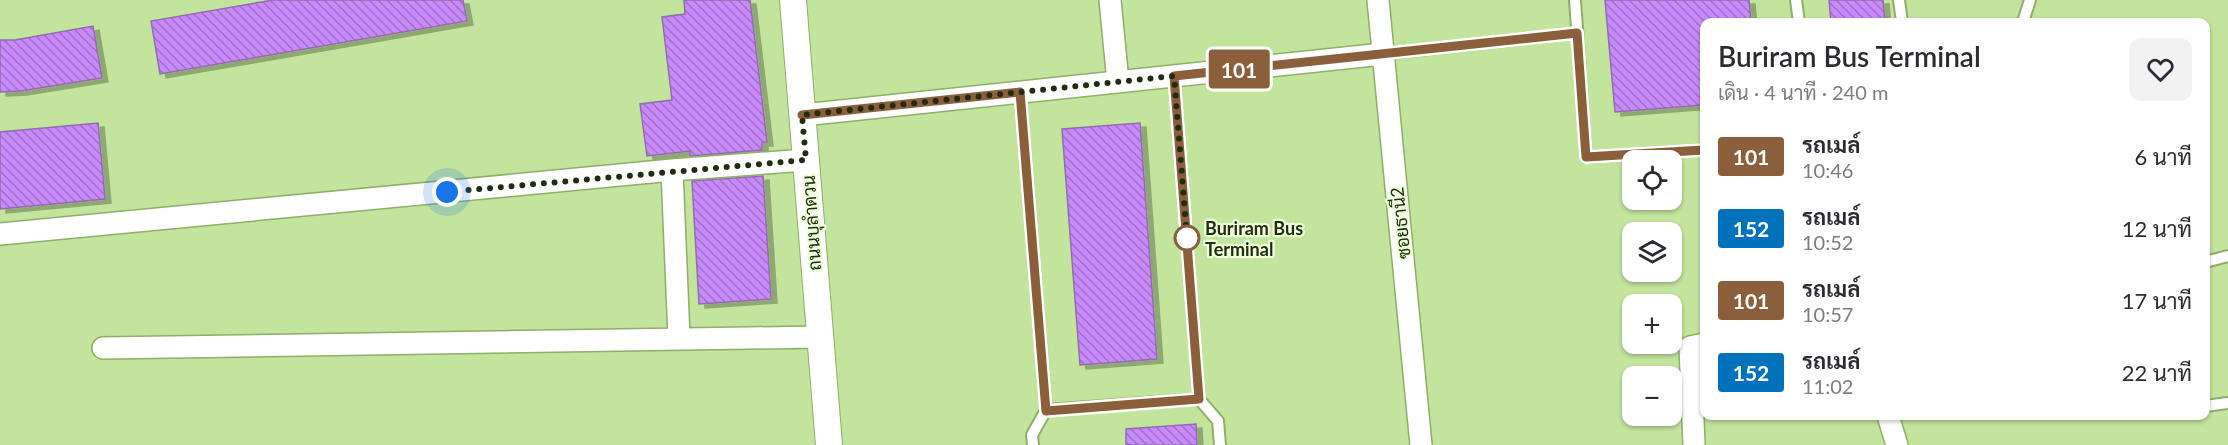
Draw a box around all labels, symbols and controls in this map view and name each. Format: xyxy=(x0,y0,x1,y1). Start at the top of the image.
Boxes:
button: heart xyxy=(2129,38,2192,101)
text: Buriram Bus Terminal xyxy=(1718,39,1981,73)
line badge: 101 xyxy=(1204,50,1274,88)
text: 101 xyxy=(1221,57,1257,82)
text: เดิน · 4 นาที · 240 m xyxy=(1718,80,1888,104)
text: รถเมล์ xyxy=(1802,131,1860,158)
text: 6 นาที xyxy=(2134,143,2192,170)
text: 101 xyxy=(1733,144,1769,169)
map controls xyxy=(1622,150,1682,426)
button: locate xyxy=(1622,150,1682,210)
text: 10:46 xyxy=(1802,158,1853,182)
street label: ถนนบุลำดวน xyxy=(797,174,827,271)
your location xyxy=(432,177,462,207)
street label: ซอยธานี2 xyxy=(1384,186,1415,260)
text: รถเมล์ xyxy=(1802,203,1860,230)
text: 12 นาที xyxy=(2122,215,2192,242)
text: 152 xyxy=(1733,216,1769,241)
place label: Buriram Bus Terminal xyxy=(1205,217,1303,260)
button: layers xyxy=(1622,222,1682,282)
marker: Buriram Bus Terminal xyxy=(1174,225,1200,251)
text: 10:52 xyxy=(1802,230,1853,254)
text: รถเมล์ xyxy=(1802,275,1860,302)
text: 17 นาที xyxy=(2122,287,2192,314)
text: 101 xyxy=(1733,288,1769,313)
button: + xyxy=(1622,294,1682,354)
text: 10:57 xyxy=(1802,302,1853,326)
text: รถเมล์ xyxy=(1802,347,1860,374)
text: 22 นาที xyxy=(2122,359,2192,386)
text: 152 xyxy=(1733,360,1769,385)
button: − xyxy=(1622,366,1682,426)
text: 11:02 xyxy=(1802,374,1853,398)

